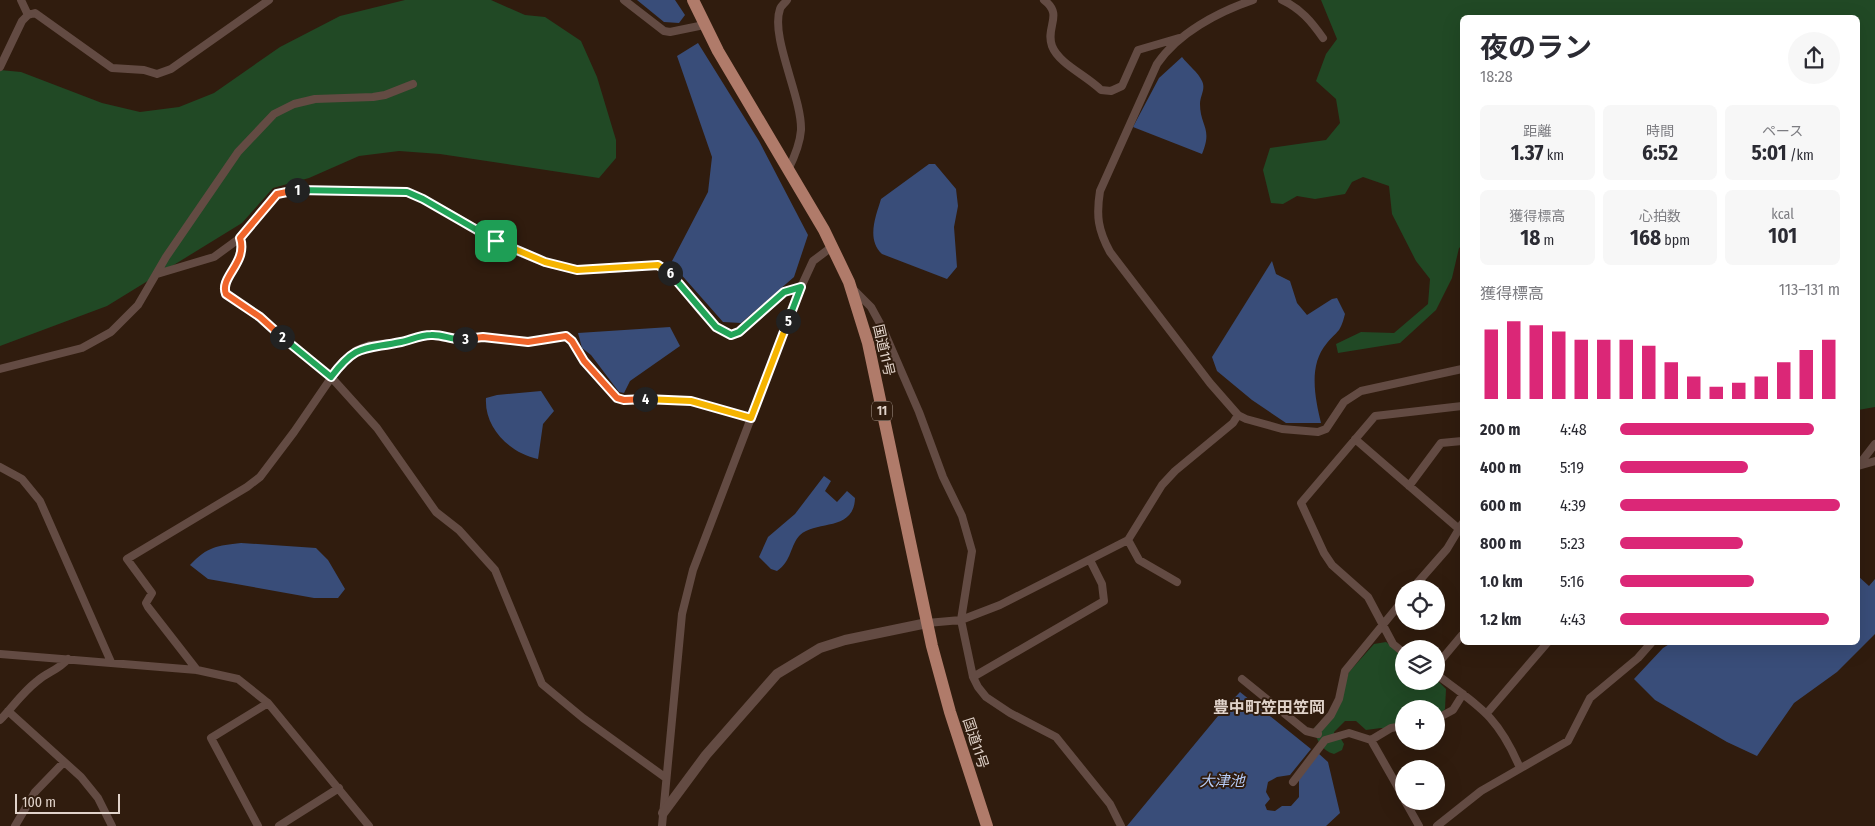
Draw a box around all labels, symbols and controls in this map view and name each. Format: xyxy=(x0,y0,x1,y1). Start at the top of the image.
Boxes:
text: 夜のラン xyxy=(1480,31,1592,64)
button: share xyxy=(1788,32,1840,84)
text: 18:28 xyxy=(1480,67,1513,86)
text: 距離 xyxy=(1523,123,1551,140)
text: 時間 xyxy=(1646,123,1674,140)
text: ペース xyxy=(1762,123,1803,140)
text: 1.37 xyxy=(1511,140,1543,166)
text: 6:52 xyxy=(1642,140,1678,166)
text: 5:01 xyxy=(1752,140,1787,166)
text: km xyxy=(1543,147,1564,164)
text: /km xyxy=(1787,147,1814,164)
pin: 1 xyxy=(284,178,310,202)
text: 1 xyxy=(295,182,300,199)
text: kcal xyxy=(1771,206,1794,223)
text: 獲得標高 xyxy=(1509,208,1565,225)
text: 心拍数 xyxy=(1639,208,1681,225)
pin xyxy=(475,220,517,262)
text: 101 xyxy=(1768,223,1797,249)
text: 18 xyxy=(1520,225,1540,251)
text: 168 xyxy=(1630,225,1661,251)
icon: arrive xyxy=(482,227,510,255)
text: m xyxy=(1540,232,1554,249)
text: bpm xyxy=(1661,232,1690,249)
pin: 6 xyxy=(658,260,682,286)
text: 6 xyxy=(667,265,674,282)
text: 113–131 m xyxy=(1779,280,1840,299)
text: 獲得標高 xyxy=(1480,284,1544,303)
pin: 5 xyxy=(776,308,800,334)
text: 5 xyxy=(785,313,792,330)
street label: 国道11号 xyxy=(869,323,898,378)
pin: 2 xyxy=(270,324,294,350)
pin: 3 xyxy=(452,326,478,352)
text: 2 xyxy=(279,329,286,346)
text: 3 xyxy=(462,331,469,348)
pin: 4 xyxy=(632,386,658,412)
text: 4 xyxy=(642,391,649,408)
road number: 11 xyxy=(872,402,892,421)
text: 200 m xyxy=(1480,420,1520,439)
text: 4:48 xyxy=(1560,420,1587,439)
text: 400 m xyxy=(1480,458,1521,477)
text: 5:19 xyxy=(1560,458,1584,477)
text: 600 m xyxy=(1480,496,1521,515)
text: 4:39 xyxy=(1560,496,1586,515)
text: 800 m xyxy=(1480,534,1521,553)
text: 5:23 xyxy=(1560,534,1585,553)
text: 1.0 km xyxy=(1480,572,1523,591)
text: 5:16 xyxy=(1560,572,1584,591)
map controls xyxy=(1395,580,1445,810)
button: locate xyxy=(1395,580,1445,630)
text: 1.2 km xyxy=(1480,610,1522,629)
text: 4:43 xyxy=(1560,610,1586,629)
button: layers xyxy=(1395,640,1445,690)
district label: 豊中町笠田笠岡 xyxy=(1213,698,1325,717)
button: + xyxy=(1395,700,1445,750)
street label: 国道11号 xyxy=(959,715,992,771)
button: − xyxy=(1395,760,1445,810)
water label: 大津池 xyxy=(1199,772,1246,790)
scale bar xyxy=(15,791,120,814)
text: 100 m xyxy=(22,794,56,811)

